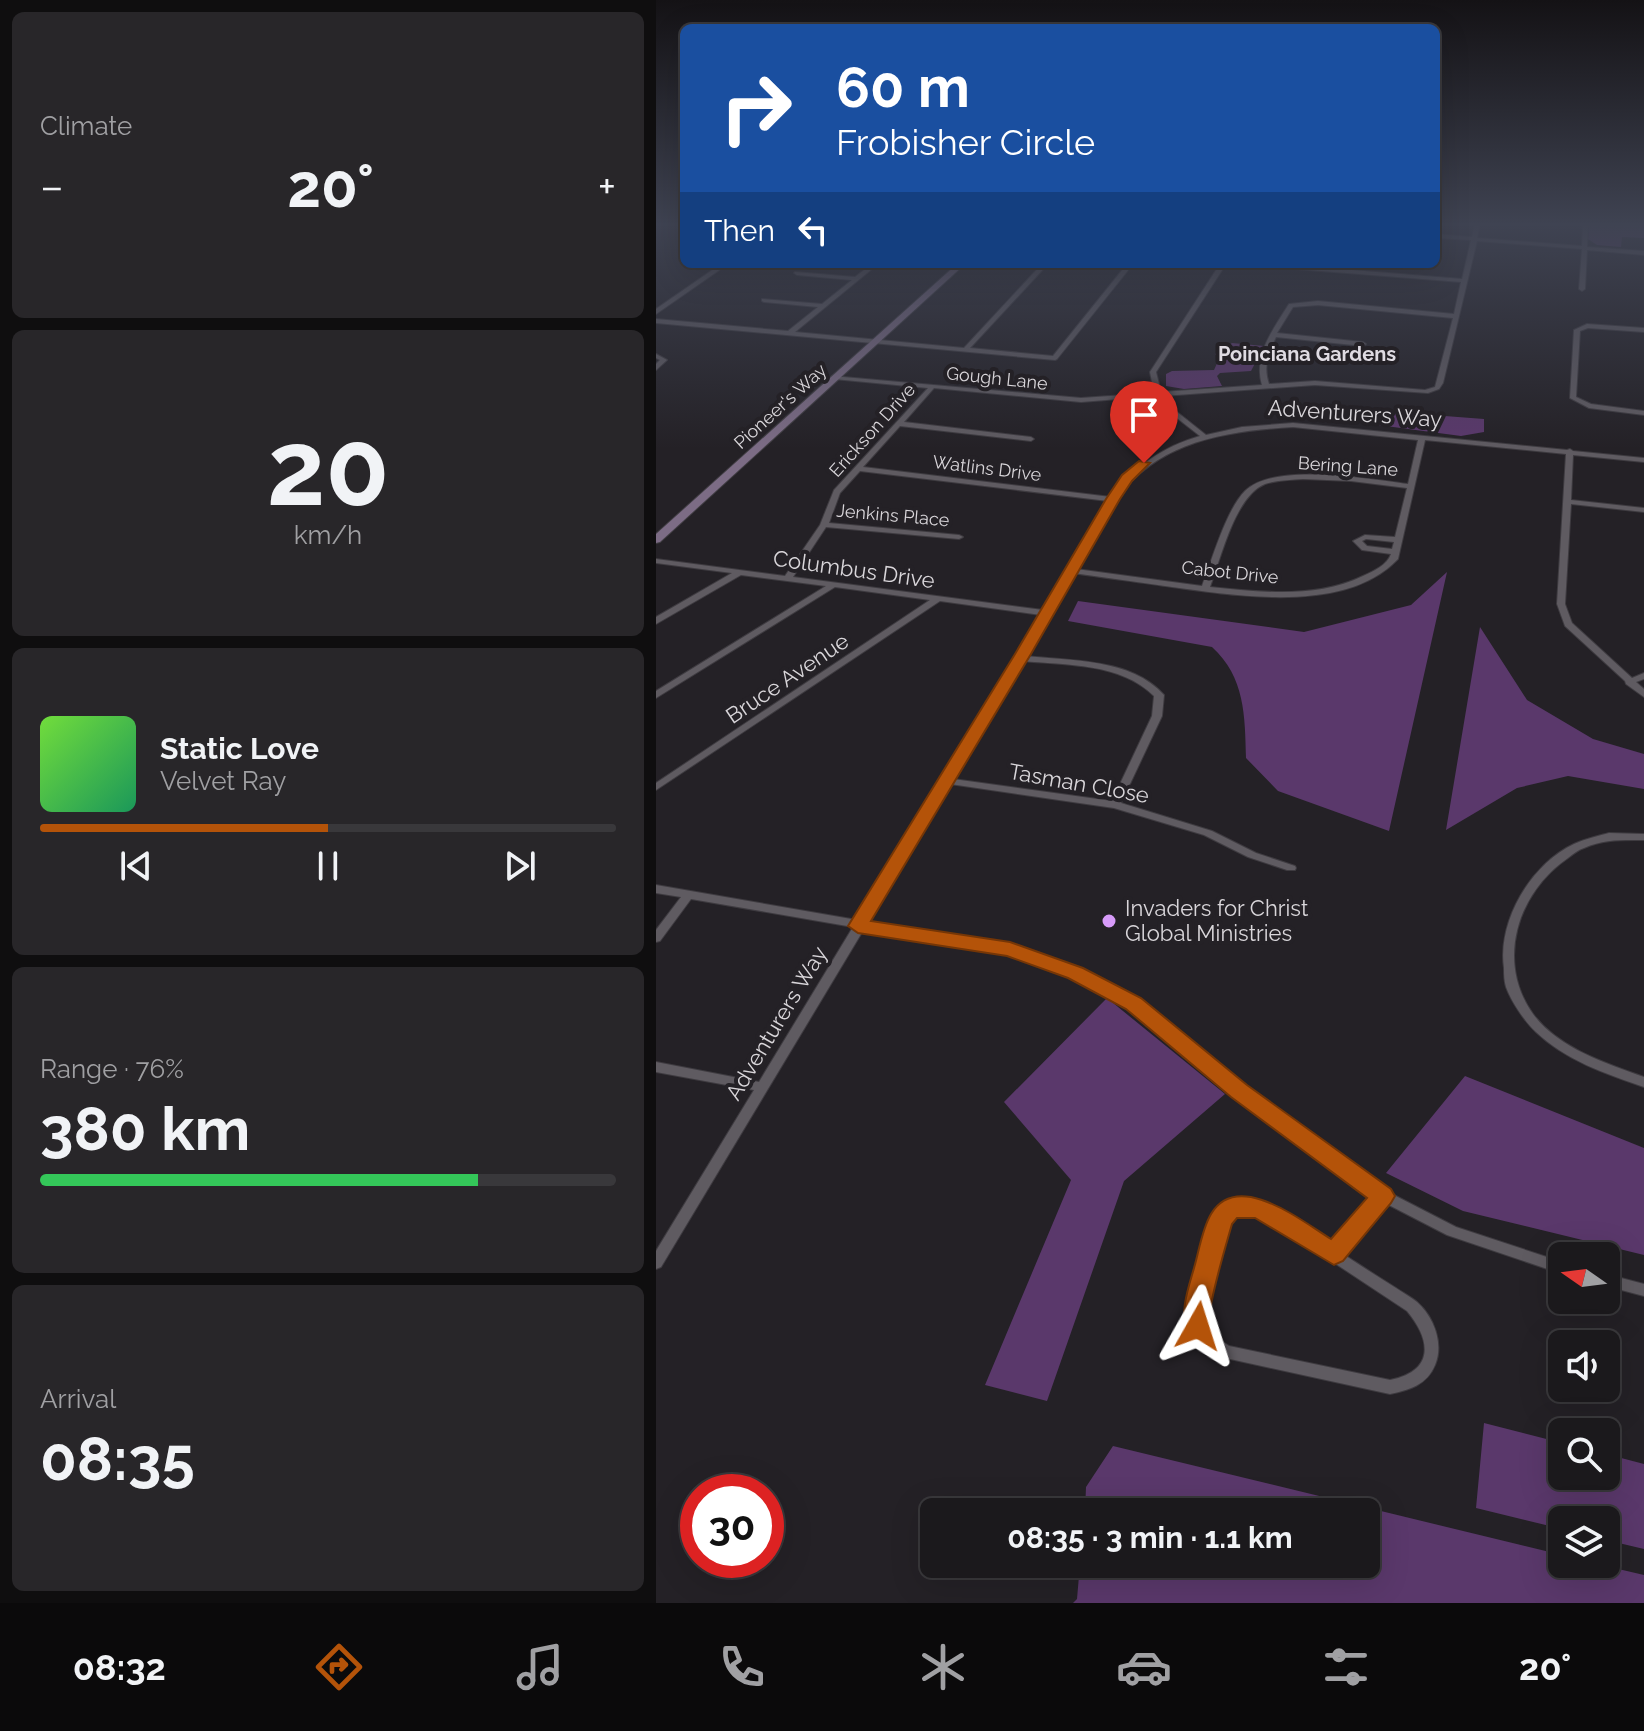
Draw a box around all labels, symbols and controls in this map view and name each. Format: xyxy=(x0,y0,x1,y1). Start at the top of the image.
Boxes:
text: 60 m xyxy=(836,54,970,120)
icon: right xyxy=(704,56,808,160)
text: Climate xyxy=(40,111,132,141)
text: Frobisher Circle xyxy=(836,121,1095,163)
text: 20° xyxy=(287,151,374,221)
text: − xyxy=(40,161,64,212)
text: + xyxy=(598,161,616,212)
icon: left xyxy=(791,208,835,252)
text: Then xyxy=(704,213,775,248)
district label: Poinciana Gardens xyxy=(1218,342,1396,366)
street label: Pioneer's Way xyxy=(730,359,831,453)
street label: Gough Lane xyxy=(945,362,1049,394)
street label: Erickson Drive xyxy=(825,379,920,481)
pin xyxy=(1110,381,1178,463)
icon: arrive xyxy=(1122,393,1166,437)
street label: Adventurers Way xyxy=(1267,394,1443,432)
text: 20 xyxy=(267,407,389,529)
street label: Watlins Drive xyxy=(932,451,1043,485)
street label: Bering Lane xyxy=(1297,452,1399,480)
street label: Jenkins Place xyxy=(836,500,951,530)
text: km/h xyxy=(294,520,362,550)
street label: Columbus Drive xyxy=(772,545,937,593)
street label: Cabot Drive xyxy=(1180,556,1280,588)
street label: Bruce Avenue xyxy=(721,627,853,729)
text: Static Love xyxy=(160,731,319,766)
street label: Tasman Close xyxy=(1007,758,1151,808)
text: Velvet Ray xyxy=(160,766,286,796)
icon: previous xyxy=(114,844,158,888)
icon: pause xyxy=(306,844,350,888)
icon: next xyxy=(498,844,542,888)
place label: Invaders for Christ Global Ministries xyxy=(1125,895,1309,946)
marker: Invaders for Christ Global Ministries xyxy=(1100,912,1118,930)
street label: Adventurers Way xyxy=(720,941,832,1104)
text: Range · 76% xyxy=(40,1054,184,1084)
text: 380 km xyxy=(40,1094,250,1164)
north arrow xyxy=(1548,1242,1620,1314)
map controls xyxy=(1548,1242,1620,1578)
position arrow xyxy=(1156,1284,1240,1368)
button: sound xyxy=(1548,1330,1620,1402)
text: Arrival xyxy=(40,1384,116,1414)
button: search xyxy=(1548,1418,1620,1490)
text: 08:35 xyxy=(40,1424,195,1494)
speed limit sign: 30 xyxy=(680,1474,784,1578)
button: layers xyxy=(1548,1506,1620,1578)
text: 08:35 · 3 min · 1.1 km xyxy=(1007,1520,1293,1555)
icon: directions xyxy=(311,1639,367,1695)
icon: music xyxy=(512,1639,568,1695)
icon: phone xyxy=(714,1639,770,1695)
icon: climate xyxy=(915,1639,971,1695)
icon: car xyxy=(1116,1639,1172,1695)
icon: filters xyxy=(1318,1639,1374,1695)
text: 08:32 xyxy=(73,1646,166,1688)
text: 20° xyxy=(1519,1646,1571,1688)

